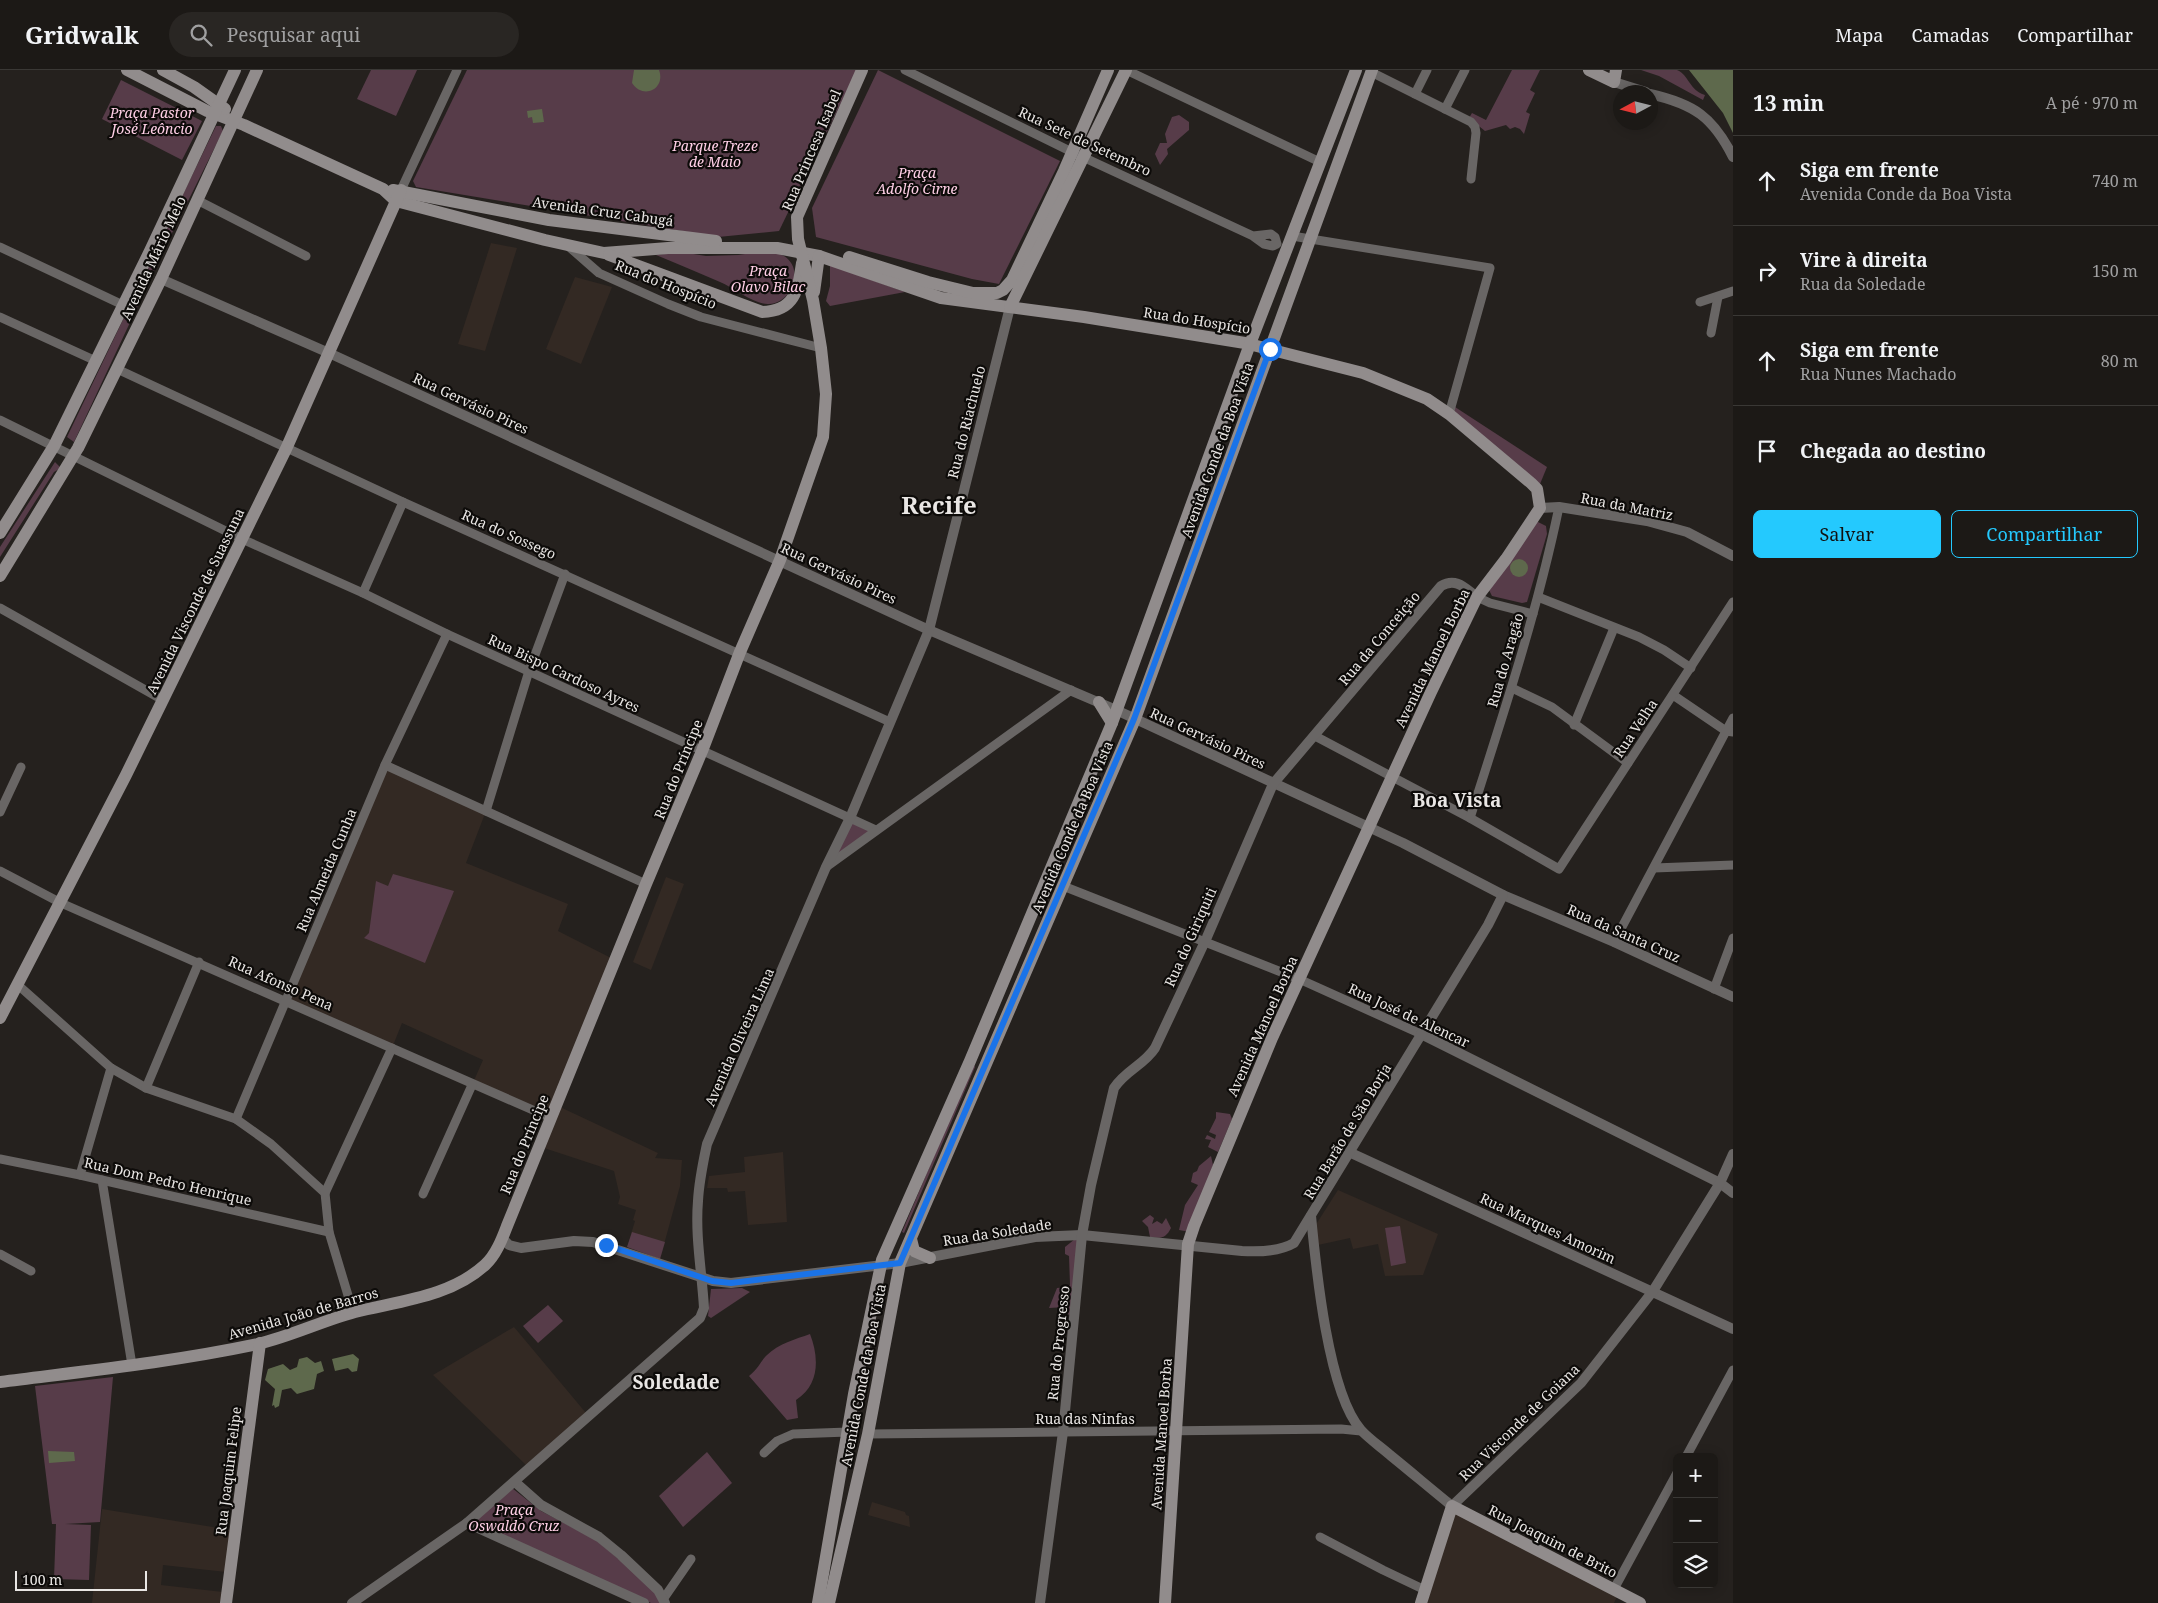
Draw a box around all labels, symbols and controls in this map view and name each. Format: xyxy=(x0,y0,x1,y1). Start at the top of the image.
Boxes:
search box xyxy=(169,12,519,57)
text: Gridwalk xyxy=(25,18,139,51)
icon: search xyxy=(187,21,215,49)
text: Pesquisar aqui xyxy=(227,22,360,48)
text: Mapa xyxy=(1835,23,1884,47)
text: Camadas xyxy=(1912,23,1989,47)
text: Compartilhar xyxy=(2017,23,2133,47)
north arrow xyxy=(1613,85,1658,130)
street label: Rua Princesa Isabel xyxy=(777,86,845,214)
text: 13 min xyxy=(1753,89,1824,117)
text: A pé · 970 m xyxy=(2046,92,2138,114)
street label: Rua Sete de Setembro xyxy=(1015,102,1155,180)
park label: Praça Pastor José Leôncio xyxy=(108,103,195,138)
park label: Parque Treze de Maio xyxy=(671,136,758,171)
text: Siga em frente xyxy=(1800,157,1939,183)
park label: Praça Adolfo Cirne xyxy=(876,163,958,198)
icon: ahead xyxy=(1753,167,1781,195)
text: 740 m xyxy=(2092,170,2138,192)
text: Avenida Conde da Boa Vista xyxy=(1800,183,2012,205)
street label: Avenida Cruz Cabugá xyxy=(531,192,675,230)
street label: Avenida Mário Melo xyxy=(116,193,190,323)
text: Vire à direita xyxy=(1800,247,1928,273)
street label: Rua do Hospício xyxy=(612,255,720,313)
icon: right xyxy=(1753,257,1781,285)
text: 150 m xyxy=(2092,260,2138,282)
park label: Praça Olavo Bilac xyxy=(731,261,805,296)
text: Rua da Soledade xyxy=(1800,273,1926,295)
street label: Rua do Hospício xyxy=(1142,302,1252,338)
text: Siga em frente xyxy=(1800,337,1939,363)
route start xyxy=(1259,338,1282,361)
icon: ahead xyxy=(1753,347,1781,375)
text: 80 m xyxy=(2101,350,2138,372)
street label: Avenida Conde da Boa Vista xyxy=(1176,359,1258,540)
street label: Rua do Riachuelo xyxy=(943,363,989,481)
text: Rua Nunes Machado xyxy=(1800,363,1957,385)
street label: Rua Gervásio Pires xyxy=(410,368,532,438)
icon: arrive xyxy=(1753,437,1781,465)
text: Chegada ao destino xyxy=(1800,438,1986,464)
district label: Recife xyxy=(901,488,977,521)
street label: Rua da Matriz xyxy=(1579,488,1675,524)
street label: Avenida Visconde de Suassuna xyxy=(142,505,248,697)
street label: Rua do Sossego xyxy=(459,505,559,563)
button: Salvar xyxy=(1753,510,1941,558)
button: Compartilhar xyxy=(1951,510,2138,558)
street label: Rua Gervásio Pires xyxy=(778,538,900,608)
street label: Avenida Manoel Borba xyxy=(1390,585,1474,731)
street label: Rua da Conceição xyxy=(1334,587,1424,689)
street label: Rua do Aragão xyxy=(1482,611,1528,709)
street label: Rua Bispo Cardoso Ayres xyxy=(485,629,643,717)
street label: Rua Velha xyxy=(1608,695,1662,761)
street label: Rua Gervásio Pires xyxy=(1147,703,1269,773)
street label: Rua do Príncipe xyxy=(649,716,707,822)
street label: Avenida Conde da Boa Vista xyxy=(1027,738,1117,916)
district label: Boa Vista xyxy=(1413,787,1501,813)
street label: Rua Almeida Cunha xyxy=(291,805,361,935)
street label: Rua do Giriquiti xyxy=(1160,884,1221,990)
street label: Rua da Santa Cruz xyxy=(1564,900,1684,966)
street label: Rua Afonso Pena xyxy=(226,951,336,1015)
street label: Avenida Manoel Borba xyxy=(1222,953,1302,1099)
street label: Avenida Oliveira Lima xyxy=(700,965,778,1109)
street label: Rua José de Alencar xyxy=(1345,979,1473,1052)
street label: Rua Barão de São Borja xyxy=(1299,1059,1395,1202)
street label: Rua do Príncipe xyxy=(495,1091,553,1197)
street label: Rua Dom Pedro Henrique xyxy=(82,1152,254,1210)
street label: Rua Marques Amorim xyxy=(1477,1188,1619,1268)
street label: Rua da Soledade xyxy=(941,1214,1053,1250)
route end xyxy=(595,1234,618,1257)
street label: Avenida João de Barros xyxy=(226,1282,380,1344)
street label: Avenida Conde da Boa Vista xyxy=(836,1282,890,1468)
street label: Rua do Progresso xyxy=(1043,1285,1073,1401)
street label: Avenida Manoel Borba xyxy=(1146,1357,1176,1511)
street label: Rua Visconde de Goiana xyxy=(1455,1359,1583,1485)
district label: Soledade xyxy=(632,1369,720,1395)
street label: Rua Joaquim Felipe xyxy=(211,1406,245,1536)
street label: Rua das Ninfas xyxy=(1035,1409,1135,1428)
map controls xyxy=(1673,1453,1718,1588)
button: + xyxy=(1673,1453,1718,1498)
button: − xyxy=(1673,1498,1718,1543)
park label: Praça Oswaldo Cruz xyxy=(468,1500,560,1535)
street label: Rua Joaquim de Brito xyxy=(1485,1500,1621,1582)
button: layers xyxy=(1673,1543,1718,1588)
scale bar xyxy=(15,1568,148,1591)
text: 100 m xyxy=(22,1570,62,1589)

